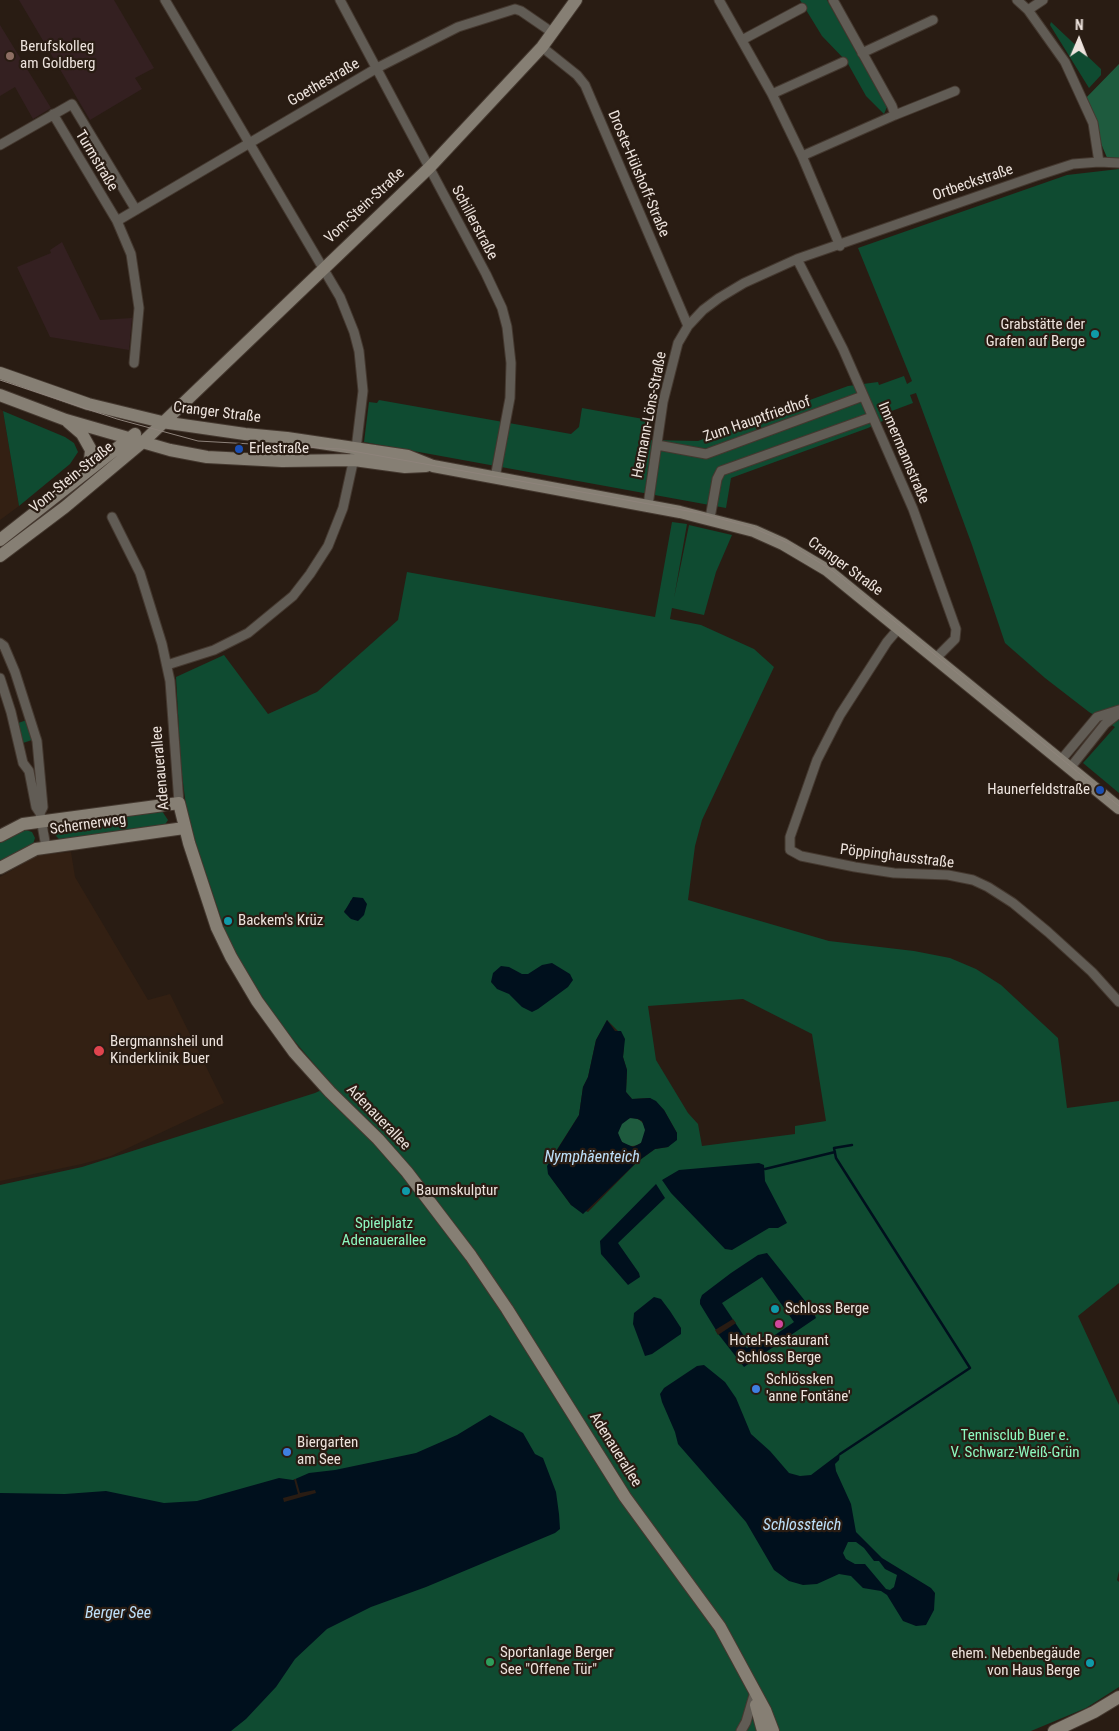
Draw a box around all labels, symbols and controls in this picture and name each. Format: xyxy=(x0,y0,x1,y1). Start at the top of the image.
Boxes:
north arrow xyxy=(1054,15,1104,65)
text: N xyxy=(1075,17,1084,33)
place label: Berufskolleg am Goldberg xyxy=(20,38,95,73)
marker: Berufskolleg am Goldberg xyxy=(4,50,16,62)
street label: Goethestraße xyxy=(285,55,363,111)
street label: Droste-Hülshoff-Straße xyxy=(603,108,673,240)
street label: Turmstraße xyxy=(71,127,121,195)
street label: Ortbeckstraße xyxy=(930,161,1016,205)
street label: Vom-Stein-Straße xyxy=(321,164,409,248)
street label: Schillerstraße xyxy=(447,183,501,263)
place label: Grabstätte der Grafen auf Berge xyxy=(986,316,1085,351)
marker: Grabstätte der Grafen auf Berge xyxy=(1089,328,1101,340)
street label: Hermann-Löns-Straße xyxy=(629,350,671,480)
street label: Zum Hauptfriedhof xyxy=(701,393,813,447)
street label: Cranger Straße xyxy=(172,399,262,427)
street label: Immermannstraße xyxy=(874,400,932,506)
street label: Vom-Stein-Straße xyxy=(26,439,118,517)
place label: Erlestraße xyxy=(249,440,309,458)
marker: Erlestraße xyxy=(233,443,245,455)
street label: Cranger Straße xyxy=(804,534,886,600)
street label: Adenauerallee xyxy=(148,725,174,811)
place label: Haunerfeldstraße xyxy=(987,781,1090,799)
marker: Haunerfeldstraße xyxy=(1094,784,1106,796)
street label: Schernerweg xyxy=(49,811,127,839)
street label: Pöppinghausstraße xyxy=(839,841,955,873)
place label: Backem's Krüz xyxy=(238,912,323,930)
marker: Backem's Krüz xyxy=(222,915,234,927)
place label: Bergmannsheil und Kinderklinik Buer xyxy=(110,1033,223,1068)
marker: Bergmannsheil und Kinderklinik Buer xyxy=(92,1044,106,1058)
street label: Adenauerallee xyxy=(342,1081,414,1155)
water label: Nymphäenteich xyxy=(544,1148,640,1168)
place label: Baumskulptur xyxy=(416,1182,498,1200)
marker: Baumskulptur xyxy=(400,1185,412,1197)
park label: Spielplatz Adenauerallee xyxy=(342,1215,426,1250)
place label: Schloss Berge xyxy=(785,1300,869,1318)
marker: Schloss Berge xyxy=(769,1303,781,1315)
marker: Hotel-Restaurant Schloss Berge xyxy=(773,1318,785,1330)
place label: Hotel-Restaurant Schloss Berge xyxy=(729,1332,829,1367)
place label: Schlössken 'anne Fontäne' xyxy=(766,1371,851,1406)
marker: Schlössken 'anne Fontäne' xyxy=(750,1383,762,1395)
street label: Adenauerallee xyxy=(585,1410,645,1490)
park label: Tennisclub Buer e. V. Schwarz-Weiß-Grün xyxy=(950,1427,1080,1462)
place label: Biergarten am See xyxy=(297,1434,358,1469)
marker: Biergarten am See xyxy=(281,1446,293,1458)
water label: Schlossteich xyxy=(763,1516,841,1536)
water label: Berger See xyxy=(85,1604,151,1624)
place label: Sportanlage Berger See "Offene Tür" xyxy=(500,1644,614,1679)
place label: ehem. Nebenbegäude von Haus Berge xyxy=(951,1645,1080,1680)
marker: Sportanlage Berger See "Offene Tür" xyxy=(484,1656,496,1668)
marker: ehem. Nebenbegäude von Haus Berge xyxy=(1084,1657,1096,1669)

